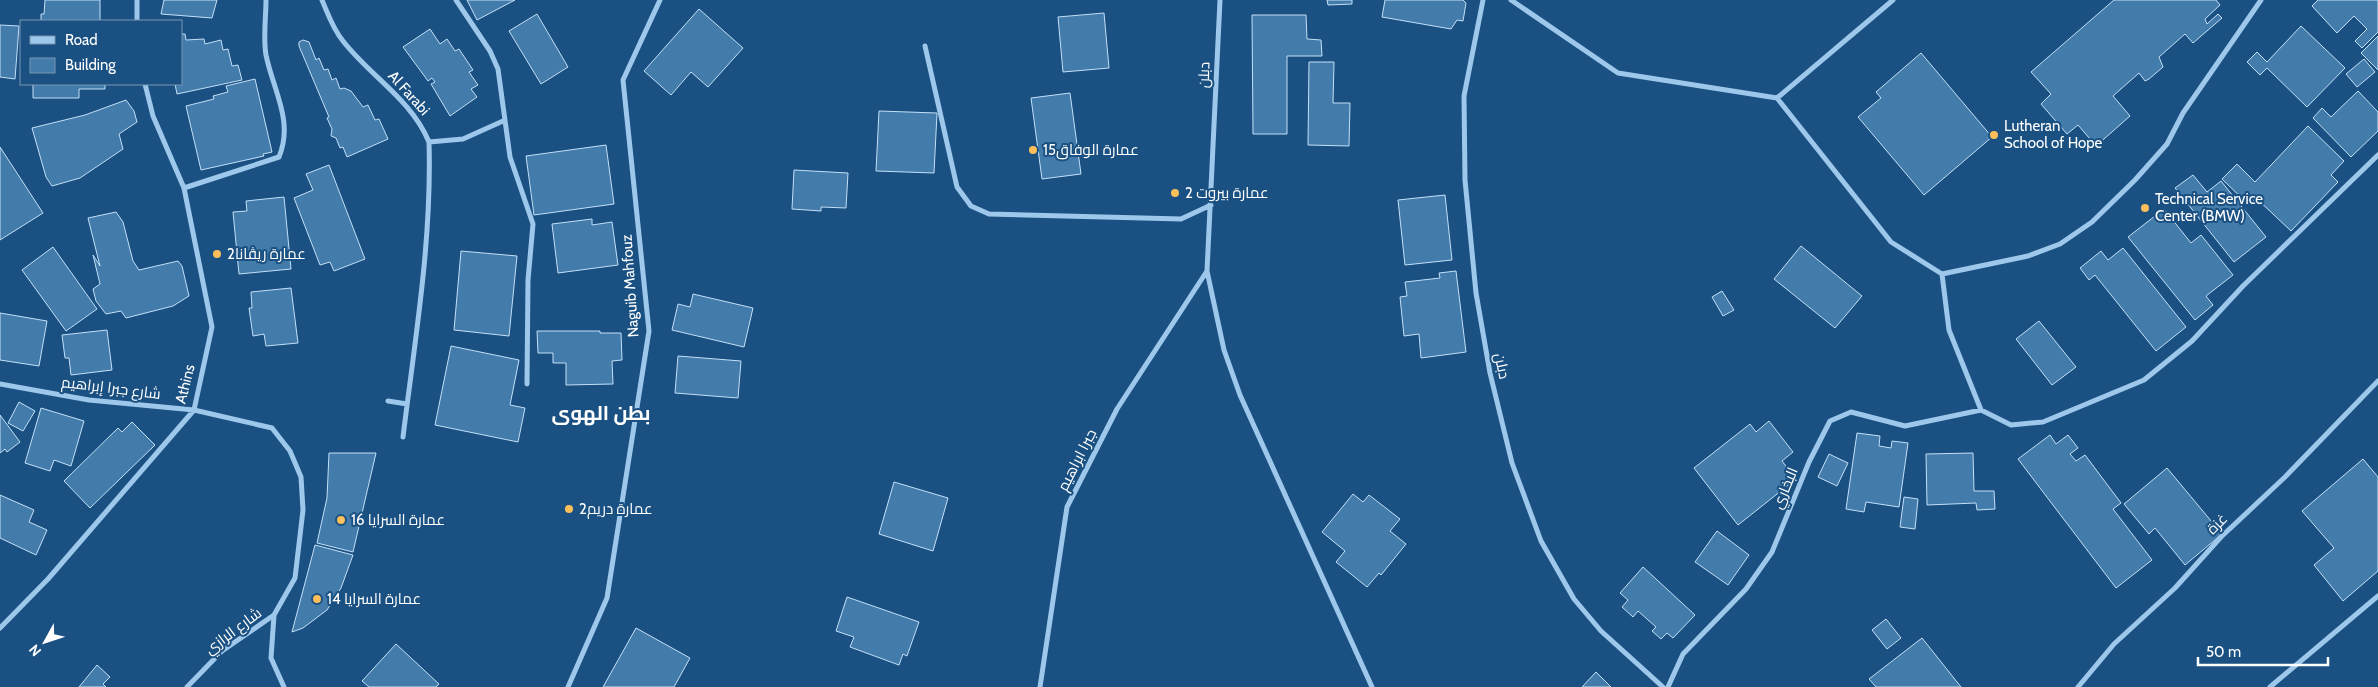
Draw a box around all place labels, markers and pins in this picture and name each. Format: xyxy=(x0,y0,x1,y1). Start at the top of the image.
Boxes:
place label: Lutheran School of Hope xyxy=(2004,117,2103,152)
marker: Lutheran School of Hope xyxy=(1988,129,2000,141)
place label: عمارة الوفاق15 xyxy=(1043,141,1139,160)
marker: عمارة الوفاق15 xyxy=(1027,144,1039,156)
place label: عمارة بيروت 2 xyxy=(1185,184,1269,202)
marker: عمارة بيروت 2 xyxy=(1169,187,1181,199)
place label: Technical Service Center (BMW) xyxy=(2155,190,2263,225)
marker: Technical Service Center (BMW) xyxy=(2139,202,2151,214)
place label: عمارة ريڤانا2 xyxy=(227,245,306,263)
marker: عمارة ريڤانا2 xyxy=(211,248,223,260)
place label: عمارة دريم2 xyxy=(579,500,653,519)
marker: عمارة دريم2 xyxy=(563,503,575,515)
place label: عمارة السرايا 16 xyxy=(351,511,445,529)
marker: عمارة السرايا 16 xyxy=(335,514,347,526)
place label: عمارة السرايا 14 xyxy=(327,590,421,608)
marker: عمارة السرايا 14 xyxy=(311,593,323,605)

